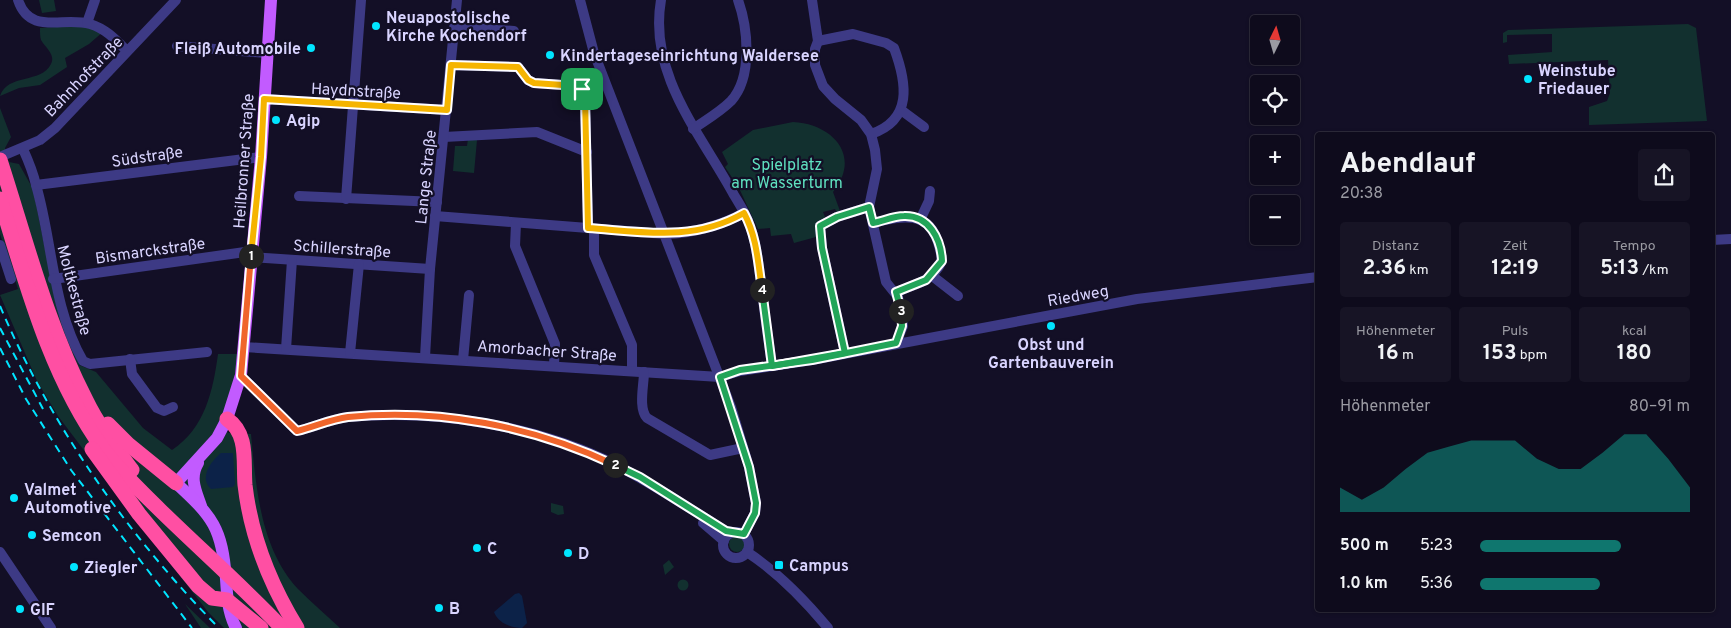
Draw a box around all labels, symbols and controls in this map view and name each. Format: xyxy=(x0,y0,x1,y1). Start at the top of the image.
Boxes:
place label: Neuapostolische Kirche Kochendorf xyxy=(386,9,527,47)
north arrow xyxy=(1250,15,1300,65)
map controls xyxy=(1250,15,1300,245)
marker: Neuapostolische Kirche Kochendorf xyxy=(370,20,382,32)
street label: Bahnhofstraße xyxy=(41,33,128,122)
place label: Fleiß Automobile xyxy=(175,40,301,60)
marker: Fleiß Automobile xyxy=(305,42,317,54)
place label: Kindertageseinrichtung Waldersee xyxy=(560,47,819,67)
marker: Kindertageseinrichtung Waldersee xyxy=(544,49,556,61)
place label: Weinstube Friedauer xyxy=(1538,62,1616,100)
pin xyxy=(561,68,603,110)
marker: Weinstube Friedauer xyxy=(1522,73,1534,85)
icon: arrive xyxy=(568,75,596,103)
button: locate xyxy=(1250,75,1300,125)
street label: Haydnstraße xyxy=(310,80,401,104)
street label: Heilbronner Straße xyxy=(230,93,260,229)
place label: Agip xyxy=(286,112,320,132)
marker: Agip xyxy=(270,114,282,126)
street label: Lange Straße xyxy=(412,129,442,225)
button: + xyxy=(1250,135,1300,185)
street label: Südstraße xyxy=(110,143,184,173)
text: Abendlauf xyxy=(1340,147,1475,183)
button: share xyxy=(1638,149,1690,201)
park label: Spielplatz am Wasserturm xyxy=(731,156,843,194)
text: 20:38 xyxy=(1340,184,1383,204)
button: − xyxy=(1250,195,1300,245)
street label: Bismarckstraße xyxy=(94,234,207,270)
street label: Schillerstraße xyxy=(292,237,391,263)
text: Distanz xyxy=(1372,238,1419,255)
text: Zeit xyxy=(1502,238,1528,255)
text: Tempo xyxy=(1613,238,1656,255)
street label: Moltkestraße xyxy=(51,243,95,338)
pin: 1 xyxy=(238,244,264,268)
text: 1 xyxy=(249,248,254,265)
text: 2.36 xyxy=(1363,255,1406,282)
text: 12:19 xyxy=(1491,255,1539,282)
text: 5:13 xyxy=(1600,255,1639,282)
text: km xyxy=(1406,262,1429,279)
text: /km xyxy=(1639,262,1669,279)
pin: 4 xyxy=(750,278,774,302)
text: 4 xyxy=(758,282,767,299)
street label: Riedweg xyxy=(1046,282,1111,312)
pin: 3 xyxy=(888,298,914,324)
text: 3 xyxy=(897,303,906,320)
marker: Obst und Gartenbauverein xyxy=(1045,320,1057,332)
text: Höhenmeter xyxy=(1356,323,1435,340)
text: Puls xyxy=(1502,323,1528,340)
text: kcal xyxy=(1622,323,1647,340)
place label: Obst und Gartenbauverein xyxy=(988,336,1114,374)
street label: Amorbacher Straße xyxy=(476,337,617,367)
text: 16 xyxy=(1377,340,1399,367)
text: 153 xyxy=(1483,340,1517,367)
text: 180 xyxy=(1617,340,1652,367)
text: m xyxy=(1399,347,1414,364)
text: bpm xyxy=(1517,347,1547,364)
text: Höhenmeter xyxy=(1340,397,1430,417)
text: 80–91 m xyxy=(1629,397,1690,417)
pin: 2 xyxy=(602,452,628,478)
text: 2 xyxy=(611,457,620,474)
place label: Valmet Automotive xyxy=(24,481,111,519)
marker: Valmet Automotive xyxy=(8,492,20,504)
place label: Semcon xyxy=(42,527,102,547)
marker: Semcon xyxy=(26,529,38,541)
text: 500 m xyxy=(1340,536,1389,556)
text: 5:23 xyxy=(1420,536,1453,556)
place label: C xyxy=(487,540,497,560)
marker: C xyxy=(471,542,483,554)
place label: D xyxy=(578,545,589,565)
marker: D xyxy=(562,547,574,559)
place label: Campus xyxy=(789,557,849,577)
place label: Ziegler xyxy=(84,559,138,579)
marker: Campus xyxy=(773,559,785,571)
marker: Ziegler xyxy=(68,561,80,573)
text: 1.0 km xyxy=(1340,574,1388,594)
text: 5:36 xyxy=(1420,574,1453,594)
place label: B xyxy=(449,600,460,620)
place label: GIF xyxy=(30,601,55,621)
marker: B xyxy=(433,602,445,614)
marker: GIF xyxy=(14,603,26,615)

